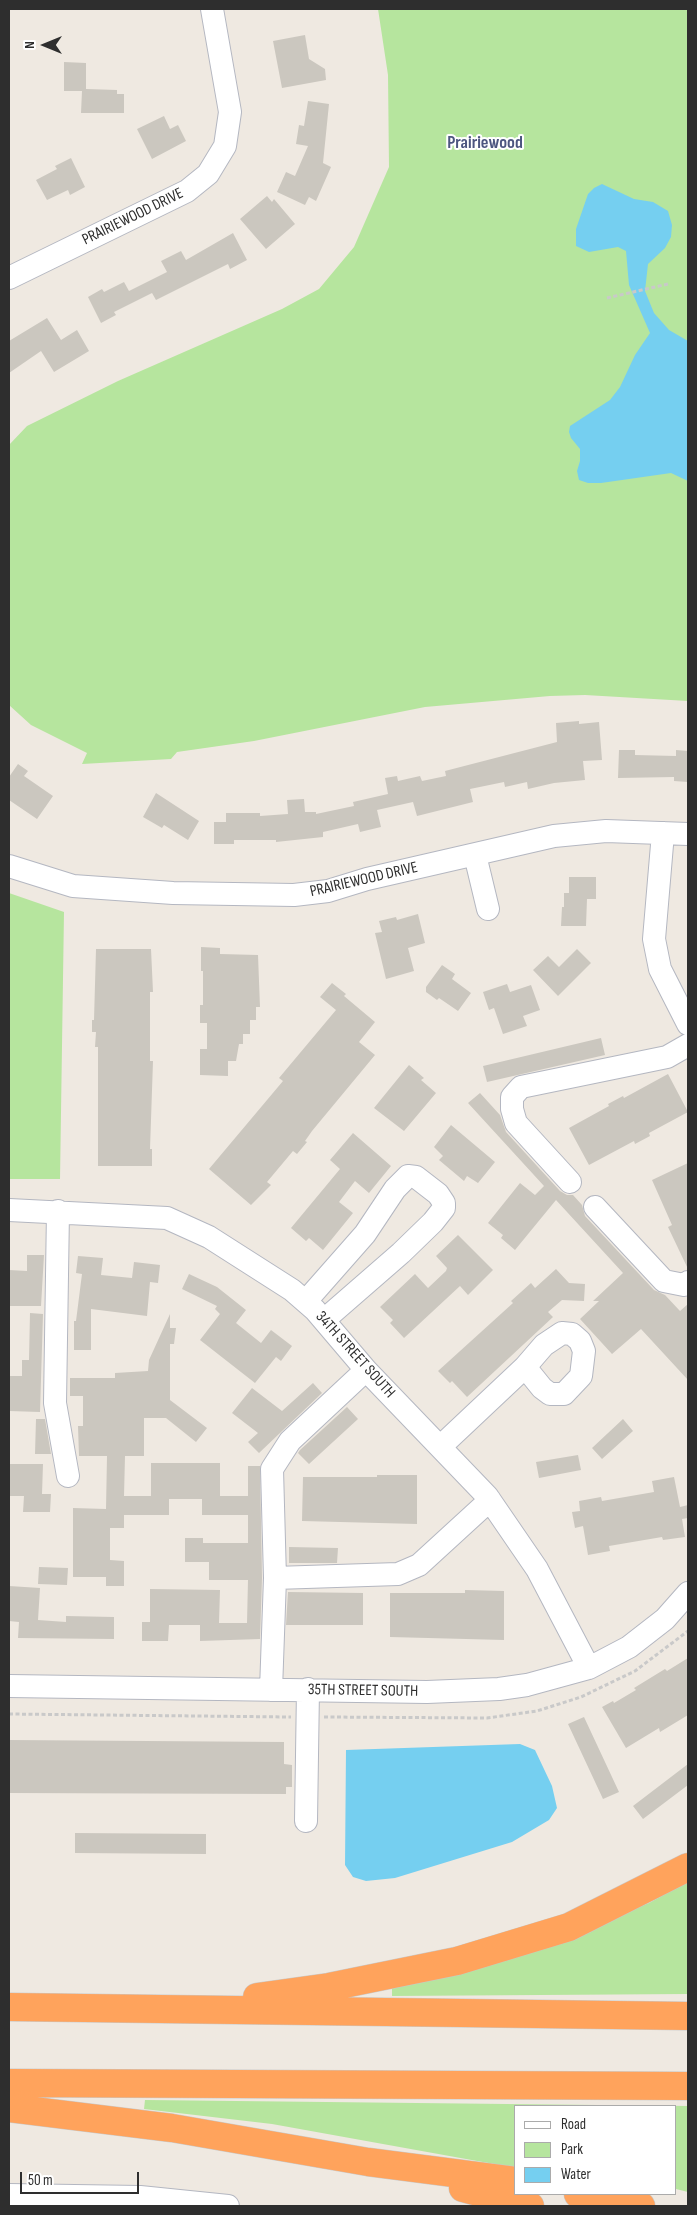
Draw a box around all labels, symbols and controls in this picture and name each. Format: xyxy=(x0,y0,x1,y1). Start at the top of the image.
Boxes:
north arrow xyxy=(20,20,70,70)
text: N xyxy=(21,41,38,49)
district label: Prairiewood xyxy=(447,132,523,154)
street label: PRAIRIEWOOD DRIVE xyxy=(79,184,187,250)
street label: PRAIRIEWOOD DRIVE xyxy=(308,858,420,902)
street label: 34TH STREET SOUTH xyxy=(311,1308,399,1402)
street label: 35TH STREET SOUTH xyxy=(308,1680,418,1702)
legend xyxy=(514,2105,677,2195)
text: Road xyxy=(561,2115,586,2134)
text: Park xyxy=(561,2140,583,2159)
scale bar xyxy=(22,2162,141,2194)
text: Water xyxy=(561,2165,591,2184)
text: 50 m xyxy=(28,2171,53,2190)

